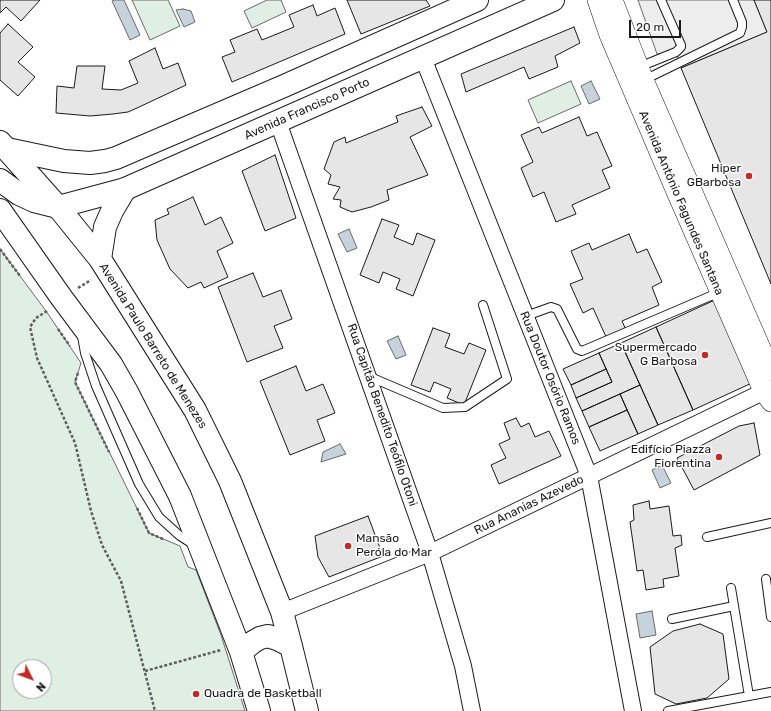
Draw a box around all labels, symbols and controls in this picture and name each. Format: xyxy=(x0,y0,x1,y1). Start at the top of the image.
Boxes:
scale bar xyxy=(631,12,683,38)
text: 20 m xyxy=(636,20,664,34)
street label: Avenida Francisco Porto xyxy=(242,75,372,143)
street label: Avenida Antônio Fagundes Santana xyxy=(636,109,726,297)
place label: Hiper GBarbosa xyxy=(687,162,741,190)
marker: Hiper GBarbosa xyxy=(744,171,754,181)
street label: Avenida Paulo Barreto de Menezes xyxy=(96,261,210,431)
street label: Rua Doutor Osório Ramos xyxy=(517,309,583,447)
street label: Rua Capitão Benedito Teófilo Otoni xyxy=(344,322,420,508)
place label: Supermercado G Barbosa xyxy=(615,341,697,369)
marker: Supermercado G Barbosa xyxy=(700,350,710,360)
place label: Edifício Piazza Fiorentina xyxy=(631,443,711,471)
marker: Edifício Piazza Fiorentina xyxy=(714,452,724,462)
street label: Rua Ananias Azevedo xyxy=(472,472,586,538)
place label: Mansão Peróla do Mar xyxy=(356,532,432,560)
marker: Mansão Peróla do Mar xyxy=(343,541,353,551)
north arrow xyxy=(12,659,52,699)
text: N xyxy=(33,679,48,694)
place label: Quadra de Basketball xyxy=(204,687,322,701)
marker: Quadra de Basketball xyxy=(191,689,201,699)

